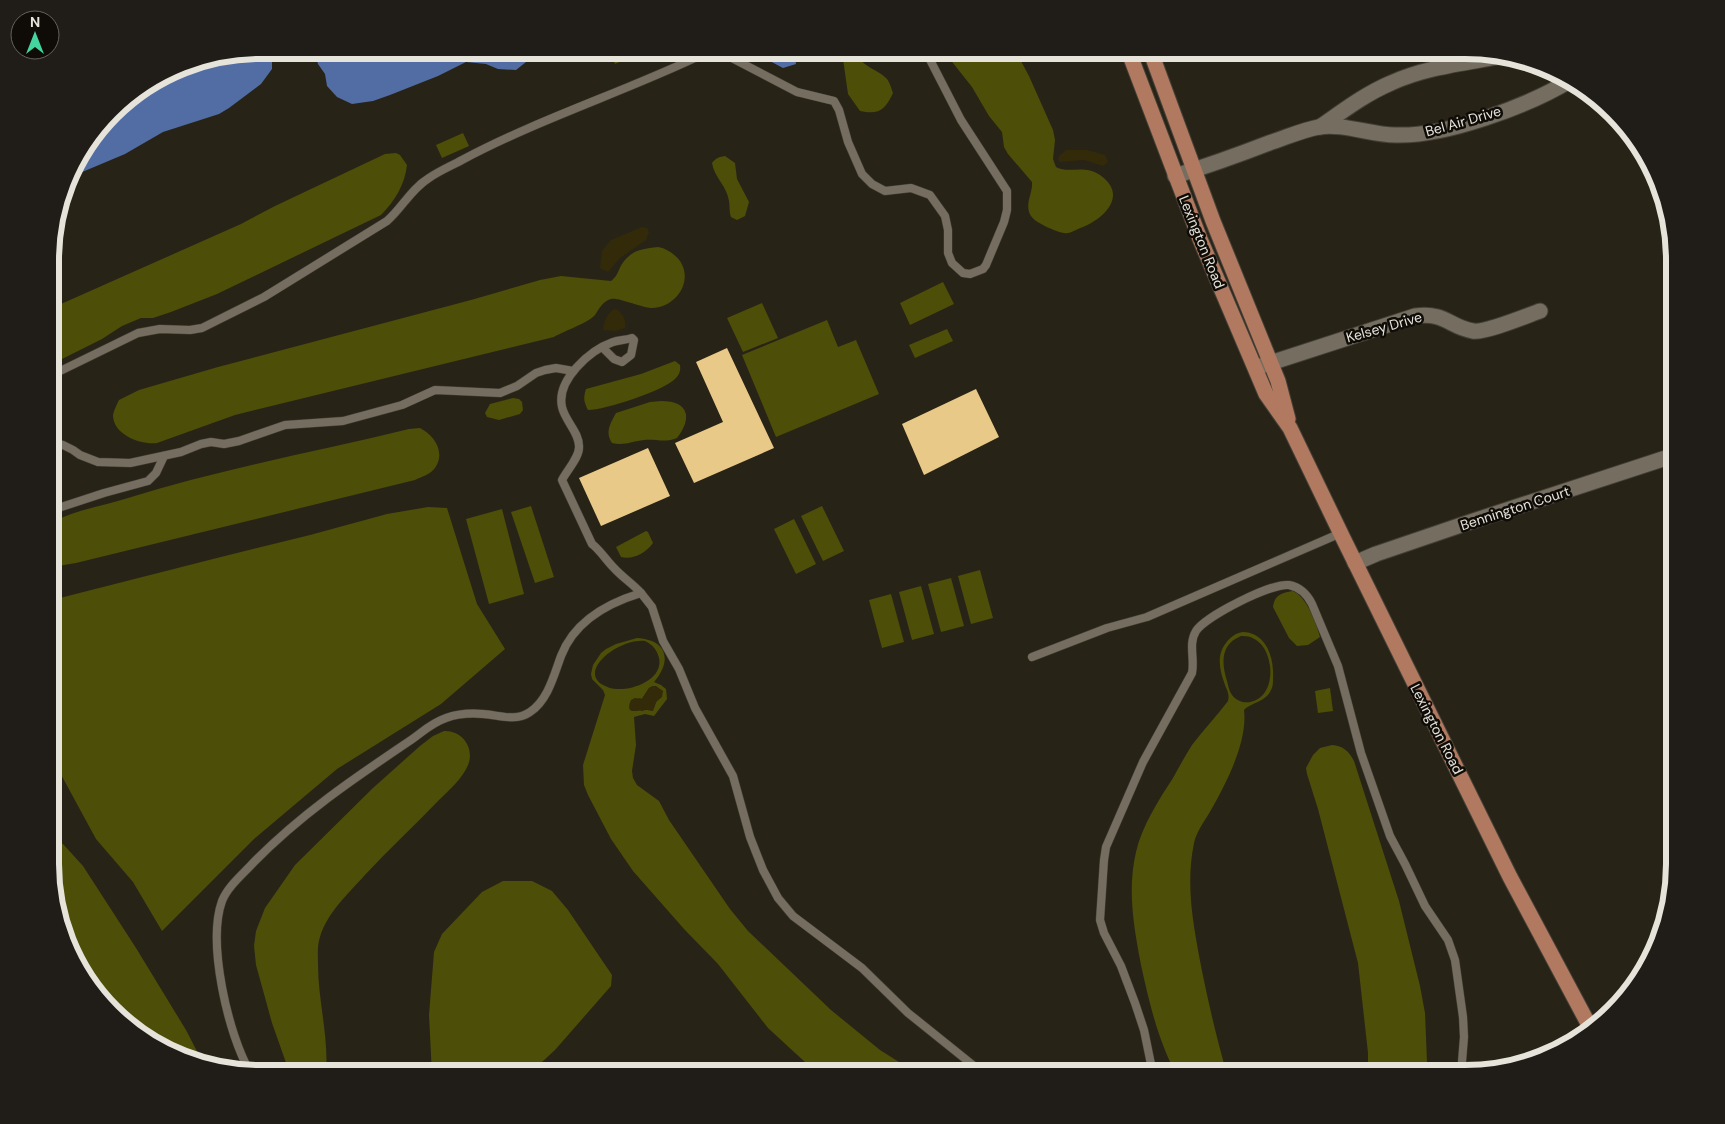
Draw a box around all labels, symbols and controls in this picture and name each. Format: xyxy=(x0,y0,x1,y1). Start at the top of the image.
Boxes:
north arrow xyxy=(10,10,60,60)
text: N xyxy=(30,13,40,31)
street label: Bel Air Drive xyxy=(1423,102,1503,140)
street label: Lexington Road xyxy=(1175,193,1229,291)
street label: Kelsey Drive xyxy=(1344,308,1424,346)
street label: Bennington Court xyxy=(1458,482,1572,534)
street label: Lexington Road xyxy=(1407,681,1467,777)

